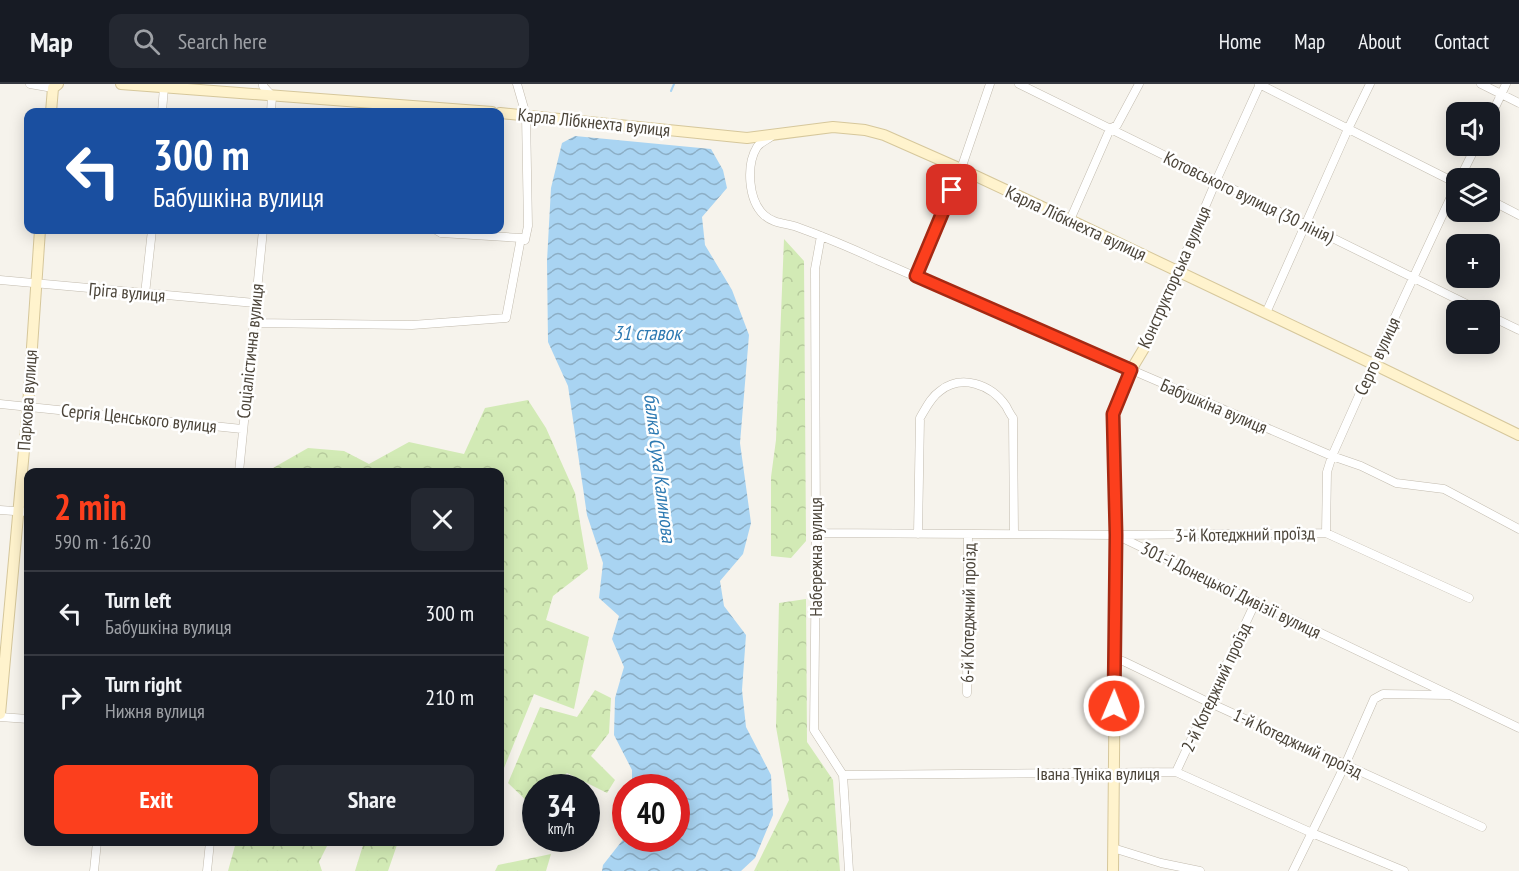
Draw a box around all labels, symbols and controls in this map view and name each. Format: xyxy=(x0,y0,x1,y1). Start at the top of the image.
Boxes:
search box xyxy=(109,14,529,68)
text: Map xyxy=(30,23,73,60)
icon: search xyxy=(130,25,163,58)
text: Search here xyxy=(178,27,267,55)
text: Home xyxy=(1219,28,1261,55)
text: Map xyxy=(1294,28,1325,55)
text: About xyxy=(1358,28,1401,55)
text: Contact xyxy=(1434,28,1489,55)
map controls xyxy=(1446,102,1500,354)
button: sound xyxy=(1446,102,1500,156)
street label: Карла Лібкнехта вулиця xyxy=(517,103,671,141)
text: 300 m xyxy=(153,127,250,182)
icon: left xyxy=(54,132,132,210)
street label: Котовського вулиця (30 лiнiя) xyxy=(1160,146,1339,249)
pin xyxy=(926,164,977,215)
button: layers xyxy=(1446,168,1500,222)
icon: arrive xyxy=(935,173,968,206)
text: Бабушкіна вулиця xyxy=(153,180,324,214)
street label: Карла Лібкнехта вулиця xyxy=(1002,180,1150,266)
street label: Конструкторська вулиця xyxy=(1132,202,1216,352)
button: + xyxy=(1446,234,1500,288)
street label: Гріга вулиця xyxy=(88,277,166,307)
street label: Соціалістична вулиця xyxy=(231,282,269,420)
button: − xyxy=(1446,300,1500,354)
street label: Серго вулиця xyxy=(1349,313,1405,399)
water label: 31 ставок xyxy=(613,320,683,346)
street label: Паркова вулиця xyxy=(12,349,42,451)
street label: Бабушкіна вулиця xyxy=(1157,373,1271,439)
water label: балка Суха Калинова xyxy=(638,392,682,545)
street label: Сергія Ценського вулиця xyxy=(60,398,218,438)
text: 2 min xyxy=(54,483,127,530)
button: close xyxy=(411,488,474,551)
street label: Набережна вулиця xyxy=(804,497,827,617)
street label: 3-й Котеджний проїзд xyxy=(1175,521,1315,547)
text: 590 m · 16:20 xyxy=(54,529,151,555)
street label: 301-ї Донецької Дивізії вулиця xyxy=(1137,536,1325,644)
street label: 6-й Котеджний проїзд xyxy=(955,543,981,683)
text: Turn left xyxy=(105,586,171,614)
icon: left xyxy=(54,597,87,630)
text: 300 m xyxy=(425,599,474,627)
text: Бабушкіна вулиця xyxy=(105,614,232,640)
street label: 2-й Котеджний проїзд xyxy=(1176,619,1256,755)
text: Turn right xyxy=(105,670,182,698)
position arrow xyxy=(1082,674,1146,738)
icon: right xyxy=(54,681,87,714)
text: 210 m xyxy=(425,683,474,711)
text: Нижня вулиця xyxy=(105,698,205,724)
street label: 1-й Котеджний проїзд xyxy=(1230,703,1366,783)
street label: Івана Туніка вулиця xyxy=(1036,762,1160,785)
button: Exit xyxy=(54,765,258,834)
button: Share xyxy=(270,765,474,834)
speed limit sign: 40 xyxy=(612,774,690,852)
text: 34 xyxy=(547,786,575,825)
text: km/h xyxy=(548,819,574,838)

